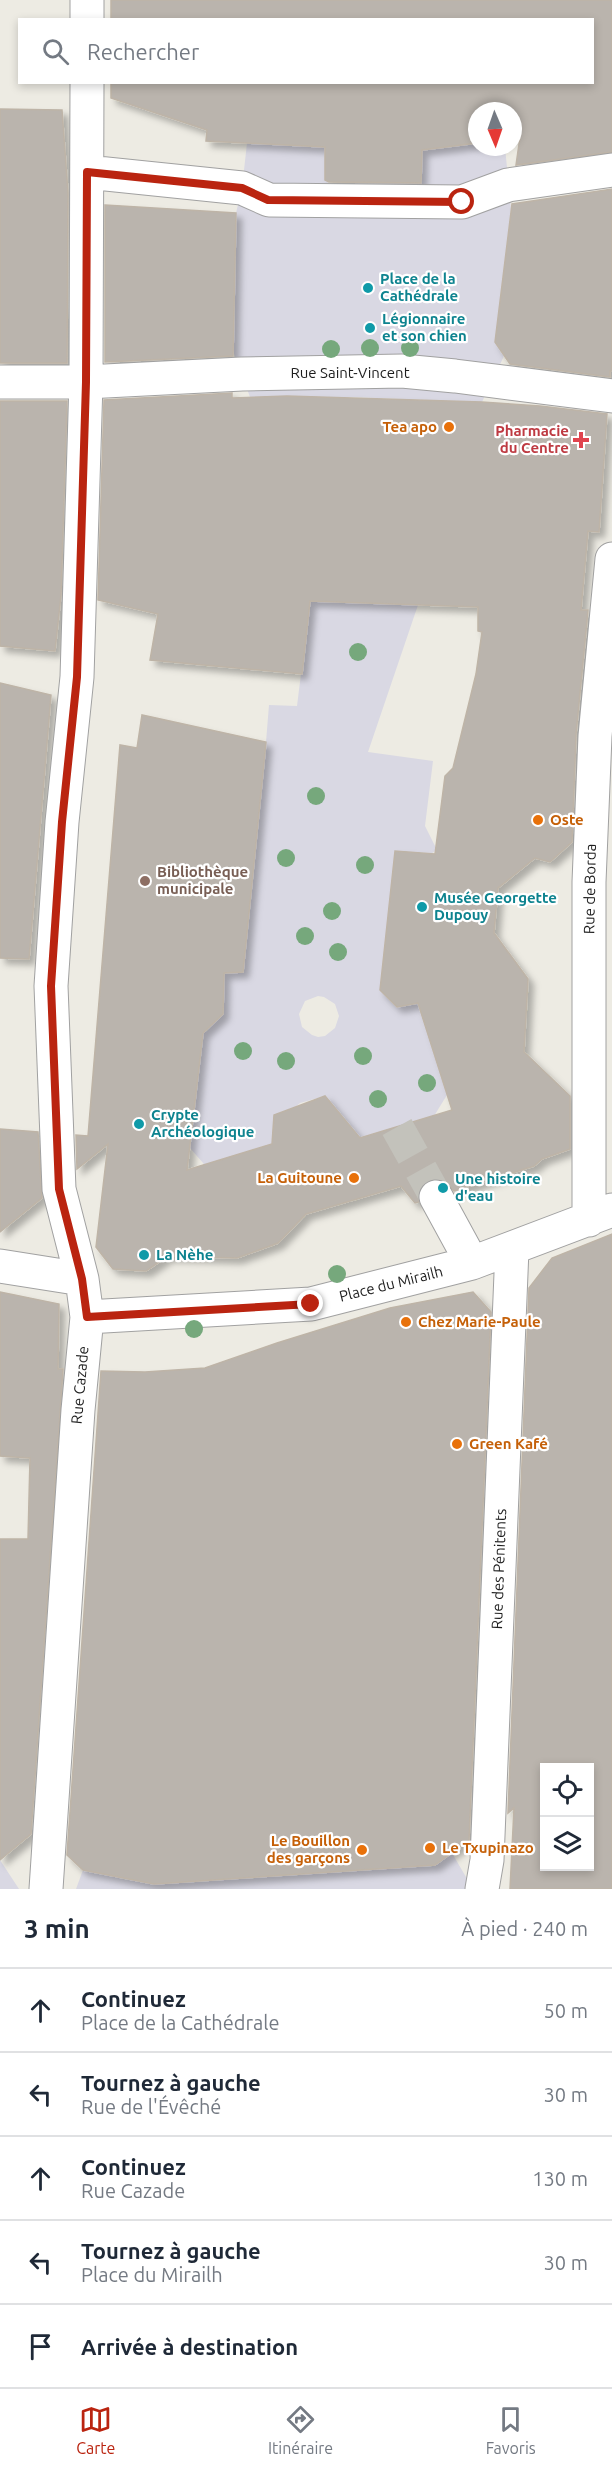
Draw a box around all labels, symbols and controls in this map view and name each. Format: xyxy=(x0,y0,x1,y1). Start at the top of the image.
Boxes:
search box xyxy=(18,18,594,84)
icon: search xyxy=(39,35,72,68)
text: Rechercher xyxy=(87,39,199,64)
north arrow xyxy=(468,102,522,156)
route start xyxy=(448,188,474,214)
place label: Place de la Cathédrale xyxy=(380,270,458,304)
marker: Place de la Cathédrale xyxy=(361,281,375,295)
place label: Légionnaire et son chien xyxy=(382,310,467,344)
marker: Légionnaire et son chien xyxy=(363,321,377,335)
street label: Rue Saint-Vincent xyxy=(290,364,410,381)
place label: Tea apo xyxy=(383,418,437,435)
marker: Tea apo xyxy=(442,420,456,434)
place label: Pharmacie du Centre xyxy=(495,422,569,456)
marker: Pharmacie du Centre xyxy=(574,433,588,447)
place label: Oste xyxy=(550,811,584,828)
marker: Oste xyxy=(531,813,545,827)
street label: Rue de Borda xyxy=(580,844,599,934)
place label: Bibliothèque municipale xyxy=(157,863,248,897)
marker: Bibliothèque municipale xyxy=(138,874,152,888)
place label: Musée Georgette Dupouy xyxy=(434,889,557,923)
marker: Musée Georgette Dupouy xyxy=(415,900,429,914)
place label: Crypte Archéologique xyxy=(151,1106,254,1140)
marker: Crypte Archéologique xyxy=(132,1117,146,1131)
place label: La Guitoune xyxy=(257,1169,342,1186)
place label: Une histoire d'eau xyxy=(455,1170,541,1204)
marker: La Guitoune xyxy=(347,1171,361,1185)
marker: Une histoire d'eau xyxy=(436,1181,450,1195)
place label: La Nèhe xyxy=(156,1246,213,1263)
marker: La Nèhe xyxy=(137,1248,151,1262)
street label: Place du Mirailh xyxy=(337,1262,444,1305)
route end xyxy=(297,1290,323,1316)
place label: Chez Marie-Paule xyxy=(418,1313,541,1330)
marker: Chez Marie-Paule xyxy=(399,1315,413,1329)
street label: Rue Cazade xyxy=(68,1345,91,1425)
place label: Green Kafé xyxy=(469,1435,548,1452)
marker: Green Kafé xyxy=(450,1437,464,1451)
street label: Rue des Pénitents xyxy=(488,1508,509,1630)
map controls xyxy=(540,1763,594,1871)
button: locate xyxy=(540,1763,594,1817)
button: layers xyxy=(540,1817,594,1871)
place label: Le Bouillon des garçons xyxy=(267,1832,350,1867)
place label: Le Txupinazo xyxy=(442,1839,534,1856)
marker: Le Txupinazo xyxy=(423,1841,437,1855)
marker: Le Bouillon des garçons xyxy=(355,1843,369,1857)
text: 3 min xyxy=(24,1914,90,1943)
text: À pied · 240 m xyxy=(461,1917,588,1940)
text: Continuez xyxy=(81,1986,186,2011)
icon: ahead xyxy=(24,1994,57,2027)
text: 50 m xyxy=(544,1999,588,2022)
text: Place de la Cathédrale xyxy=(81,2011,280,2034)
text: Tournez à gauche xyxy=(81,2070,261,2095)
icon: left xyxy=(24,2078,57,2111)
text: 30 m xyxy=(544,2083,588,2106)
text: Rue de l'Évêché xyxy=(81,2095,221,2118)
text: Continuez xyxy=(81,2154,186,2179)
icon: ahead xyxy=(24,2162,57,2195)
text: 130 m xyxy=(532,2167,588,2190)
text: Rue Cazade xyxy=(81,2179,185,2202)
text: Tournez à gauche xyxy=(81,2238,261,2263)
icon: left xyxy=(24,2246,57,2279)
text: 30 m xyxy=(544,2251,588,2274)
text: Place du Mirailh xyxy=(81,2263,223,2286)
icon: arrive xyxy=(24,2330,57,2363)
text: Arrivée à destination xyxy=(81,2334,298,2359)
tab: Carte xyxy=(76,2403,115,2457)
tab: Itinéraire xyxy=(268,2403,333,2457)
tab: Favoris xyxy=(486,2403,536,2457)

